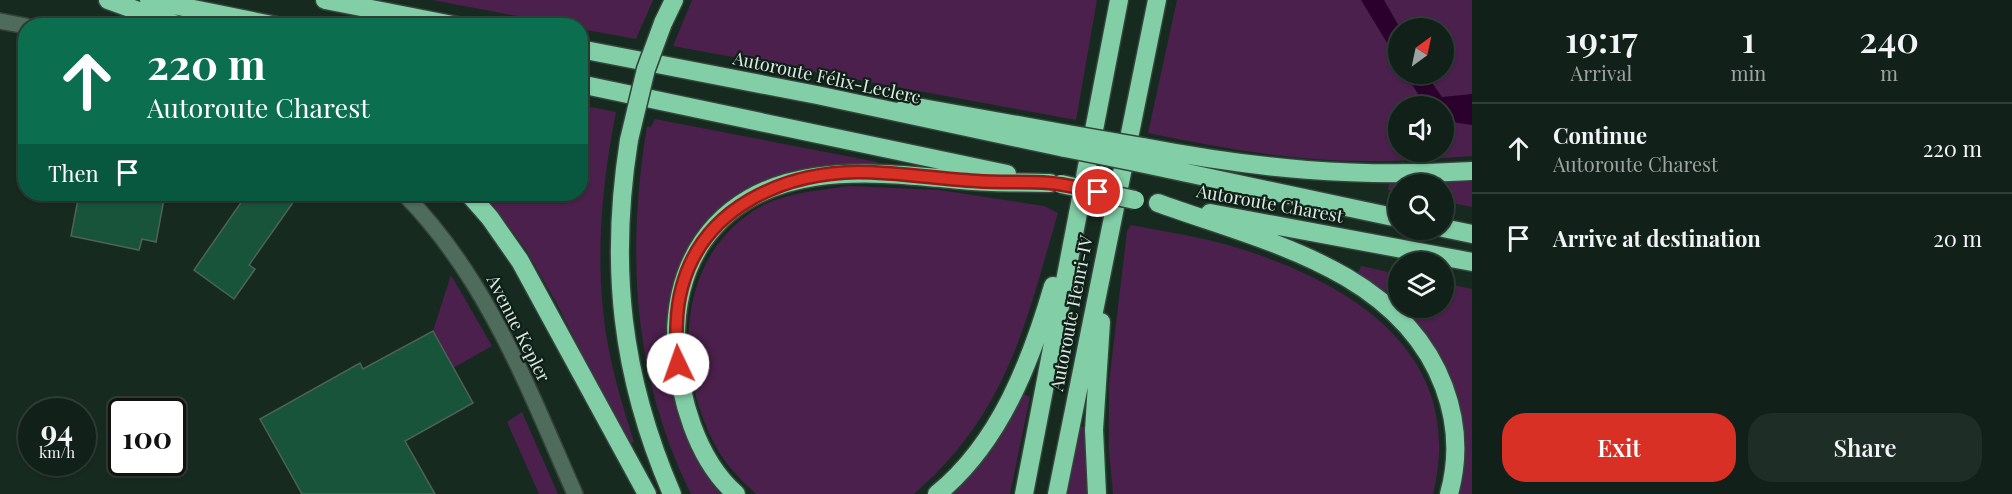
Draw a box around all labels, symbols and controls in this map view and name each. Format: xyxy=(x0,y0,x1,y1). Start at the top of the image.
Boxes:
text: 19:17 xyxy=(1565,14,1638,62)
text: 1 xyxy=(1742,14,1755,62)
text: 240 xyxy=(1859,14,1919,62)
north arrow xyxy=(1388,18,1454,84)
map controls xyxy=(1388,18,1454,318)
text: 220 m xyxy=(147,35,266,91)
icon: ahead xyxy=(48,42,126,120)
street label: Autoroute Félix-Leclerc xyxy=(730,45,923,109)
text: Arrival xyxy=(1571,59,1632,86)
text: min xyxy=(1731,59,1766,86)
text: m xyxy=(1880,59,1898,86)
text: Autoroute Charest xyxy=(147,89,370,125)
button: sound xyxy=(1388,96,1454,162)
text: Continue xyxy=(1553,120,1647,150)
icon: ahead xyxy=(1502,132,1535,165)
text: 220 m xyxy=(1923,133,1982,163)
text: Autoroute Charest xyxy=(1553,150,1718,177)
icon: arrive xyxy=(111,156,144,189)
text: Then xyxy=(48,158,99,188)
pin xyxy=(1072,166,1123,217)
button: search xyxy=(1388,174,1454,240)
icon: arrive xyxy=(1081,175,1114,208)
street label: Autoroute Charest xyxy=(1194,178,1346,228)
icon: arrive xyxy=(1502,222,1535,255)
text: Arrive at destination xyxy=(1553,223,1761,253)
text: 20 m xyxy=(1933,223,1982,253)
street label: Autoroute Henri-IV xyxy=(1044,232,1098,394)
button: layers xyxy=(1388,252,1454,318)
street label: Avenue Kepler xyxy=(481,269,556,386)
position arrow xyxy=(646,332,710,396)
speed limit sign: 100 xyxy=(108,398,186,476)
text: 94 xyxy=(41,410,73,450)
button: Exit xyxy=(1502,413,1736,482)
button: Share xyxy=(1748,413,1982,482)
text: km/h xyxy=(39,442,75,462)

